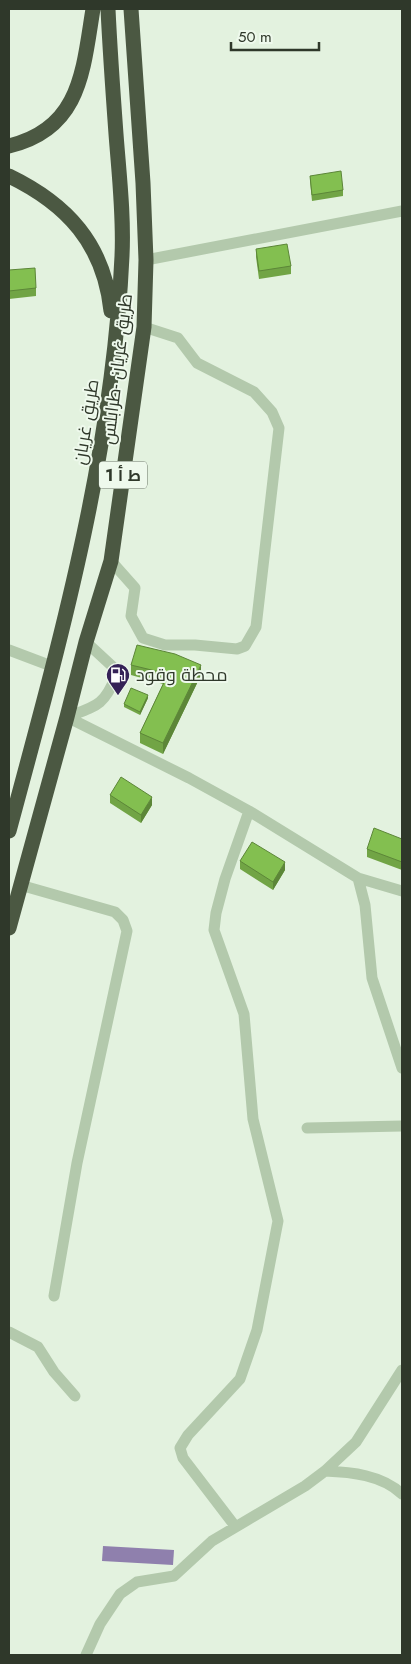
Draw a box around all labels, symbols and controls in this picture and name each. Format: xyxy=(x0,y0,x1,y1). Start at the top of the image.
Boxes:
scale bar xyxy=(231,20,318,52)
text: 50 m xyxy=(238,26,272,48)
street label: طريق غريان -طرابلس xyxy=(95,292,139,446)
street label: طريق غريان xyxy=(66,377,106,467)
road number: ط أ 1 xyxy=(99,462,147,488)
fuel station icon: محطة وقود xyxy=(105,662,131,696)
place label: محطة وقود xyxy=(136,662,228,688)

